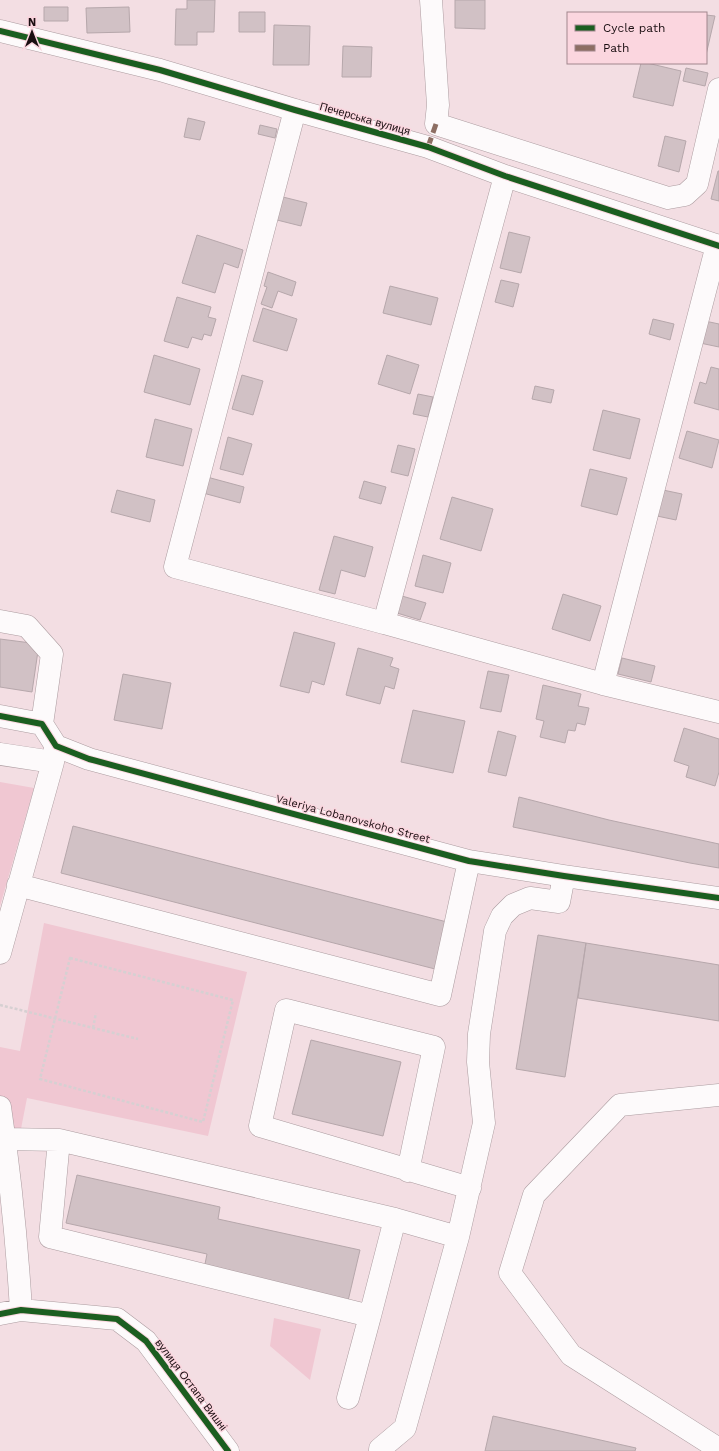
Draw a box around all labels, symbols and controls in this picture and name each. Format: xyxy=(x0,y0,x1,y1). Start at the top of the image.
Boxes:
north arrow xyxy=(12,12,52,52)
legend xyxy=(567,12,707,64)
text: N xyxy=(28,16,36,29)
text: Cycle path xyxy=(603,21,665,35)
text: Path xyxy=(603,41,629,55)
street label: Печерська вулиця xyxy=(318,100,412,138)
street label: Valeriya Lobanovskoho Street xyxy=(275,792,432,846)
street label: вулиця Остапа Вишні xyxy=(152,1337,230,1433)

